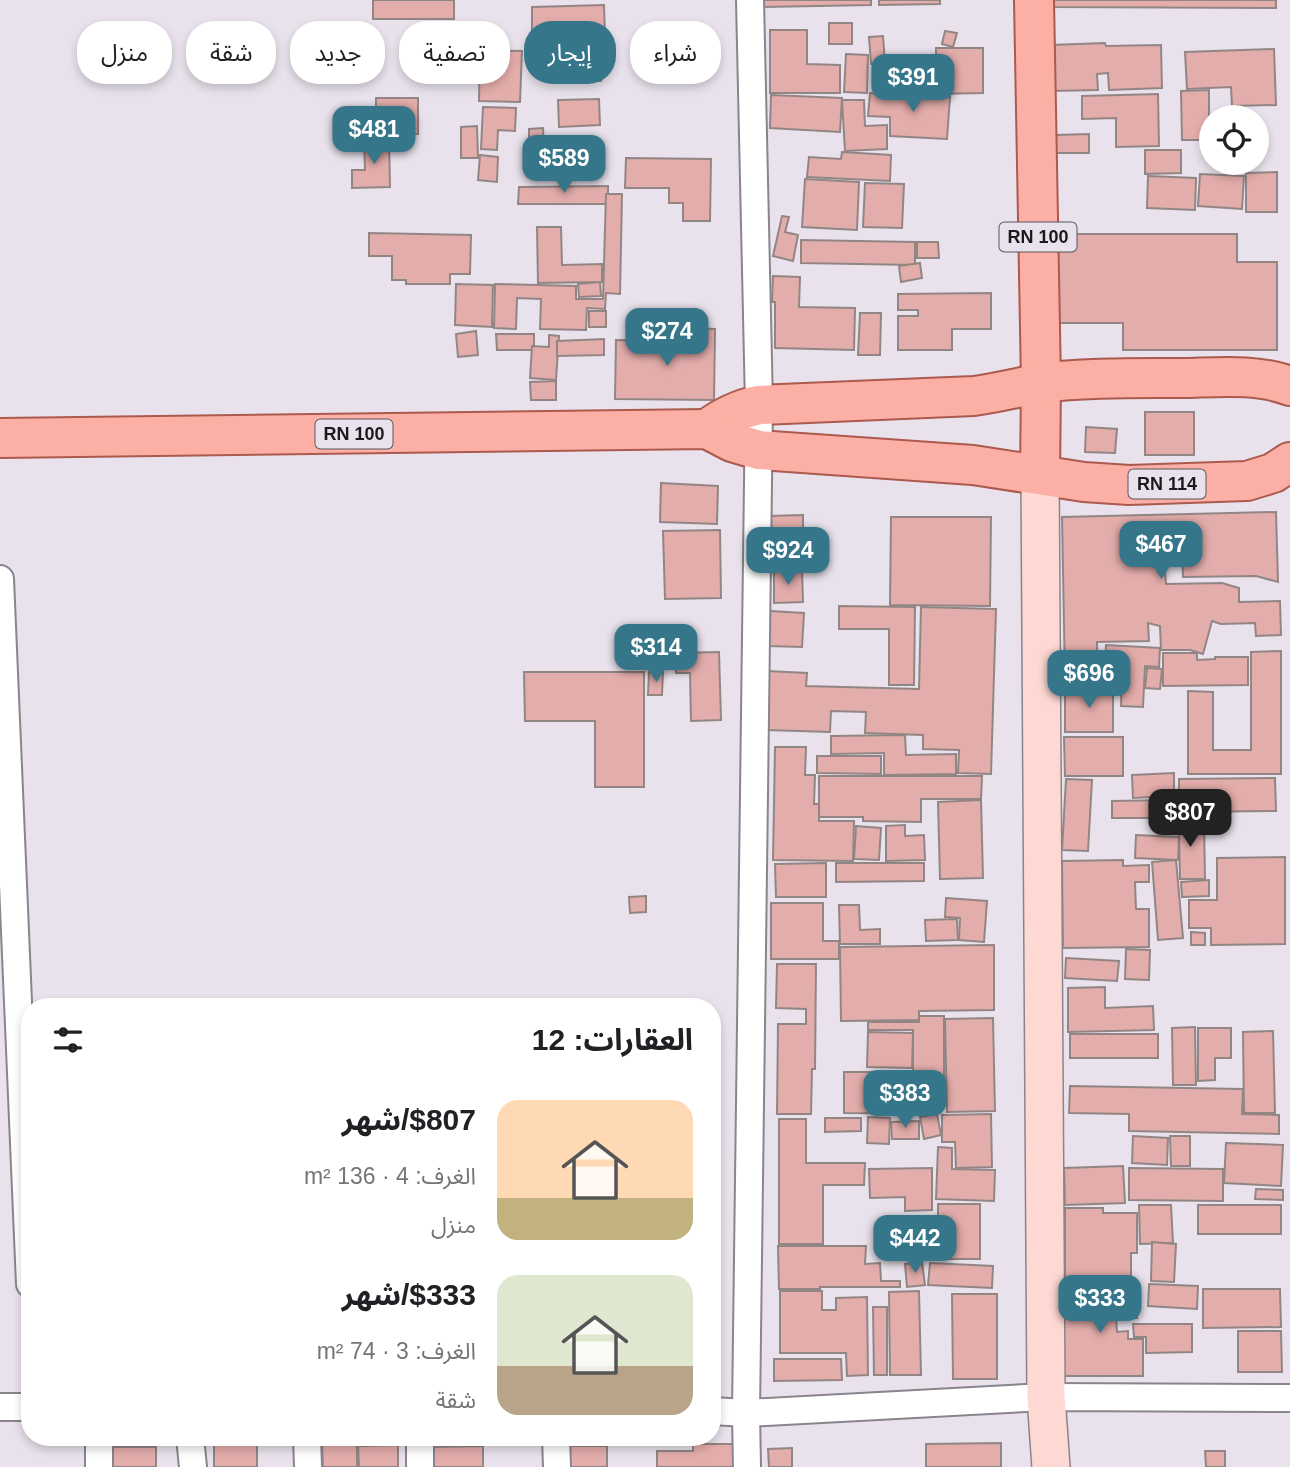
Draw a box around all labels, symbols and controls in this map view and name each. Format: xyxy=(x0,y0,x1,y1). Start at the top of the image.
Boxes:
chip: منزل xyxy=(77,21,172,84)
chip: شقة xyxy=(186,21,276,84)
chip: جديد xyxy=(290,21,385,84)
chip: تصفية xyxy=(399,21,510,84)
chip: إيجار xyxy=(524,21,616,84)
chip: شراء xyxy=(630,21,721,84)
pin: $391 xyxy=(872,54,954,114)
text: $391 xyxy=(887,64,939,90)
map controls xyxy=(1199,105,1269,175)
button: locate xyxy=(1199,105,1269,175)
pin: $481 xyxy=(333,106,415,166)
text: $481 xyxy=(348,116,400,142)
pin: $589 xyxy=(523,136,605,195)
text: $589 xyxy=(538,145,590,171)
road number: RN 100 xyxy=(1000,222,1076,251)
pin: $274 xyxy=(626,308,708,368)
text: $274 xyxy=(641,318,693,344)
road number: RN 100 xyxy=(316,420,392,448)
road number: RN 114 xyxy=(1128,470,1206,498)
pin: $467 xyxy=(1120,522,1202,581)
pin: $924 xyxy=(747,528,829,587)
text: $467 xyxy=(1135,531,1187,557)
text: $924 xyxy=(762,537,814,563)
pin: $314 xyxy=(615,624,697,684)
text: $314 xyxy=(630,634,682,660)
pin: $696 xyxy=(1048,650,1130,710)
text: $696 xyxy=(1063,660,1115,686)
pin: $807 xyxy=(1149,790,1231,849)
text: $807 xyxy=(1164,799,1216,825)
icon: filters xyxy=(49,1021,87,1059)
text: العقارات: 12 xyxy=(532,1023,693,1056)
pin: $383 xyxy=(864,1070,946,1130)
text: $383 xyxy=(879,1080,931,1106)
text: $807/شهر xyxy=(342,1103,476,1136)
icon: home xyxy=(553,1128,637,1212)
text: الغرف: 4 · 136 m² xyxy=(304,1163,476,1189)
text: منزل xyxy=(431,1212,476,1238)
pin: $442 xyxy=(874,1216,956,1275)
text: $442 xyxy=(889,1225,941,1251)
pin: $333 xyxy=(1059,1276,1141,1335)
text: $333/شهر xyxy=(342,1278,476,1311)
text: $333 xyxy=(1074,1285,1126,1311)
icon: home xyxy=(553,1303,637,1387)
text: الغرف: 3 · 74 m² xyxy=(317,1338,476,1364)
text: شقة xyxy=(435,1387,476,1413)

